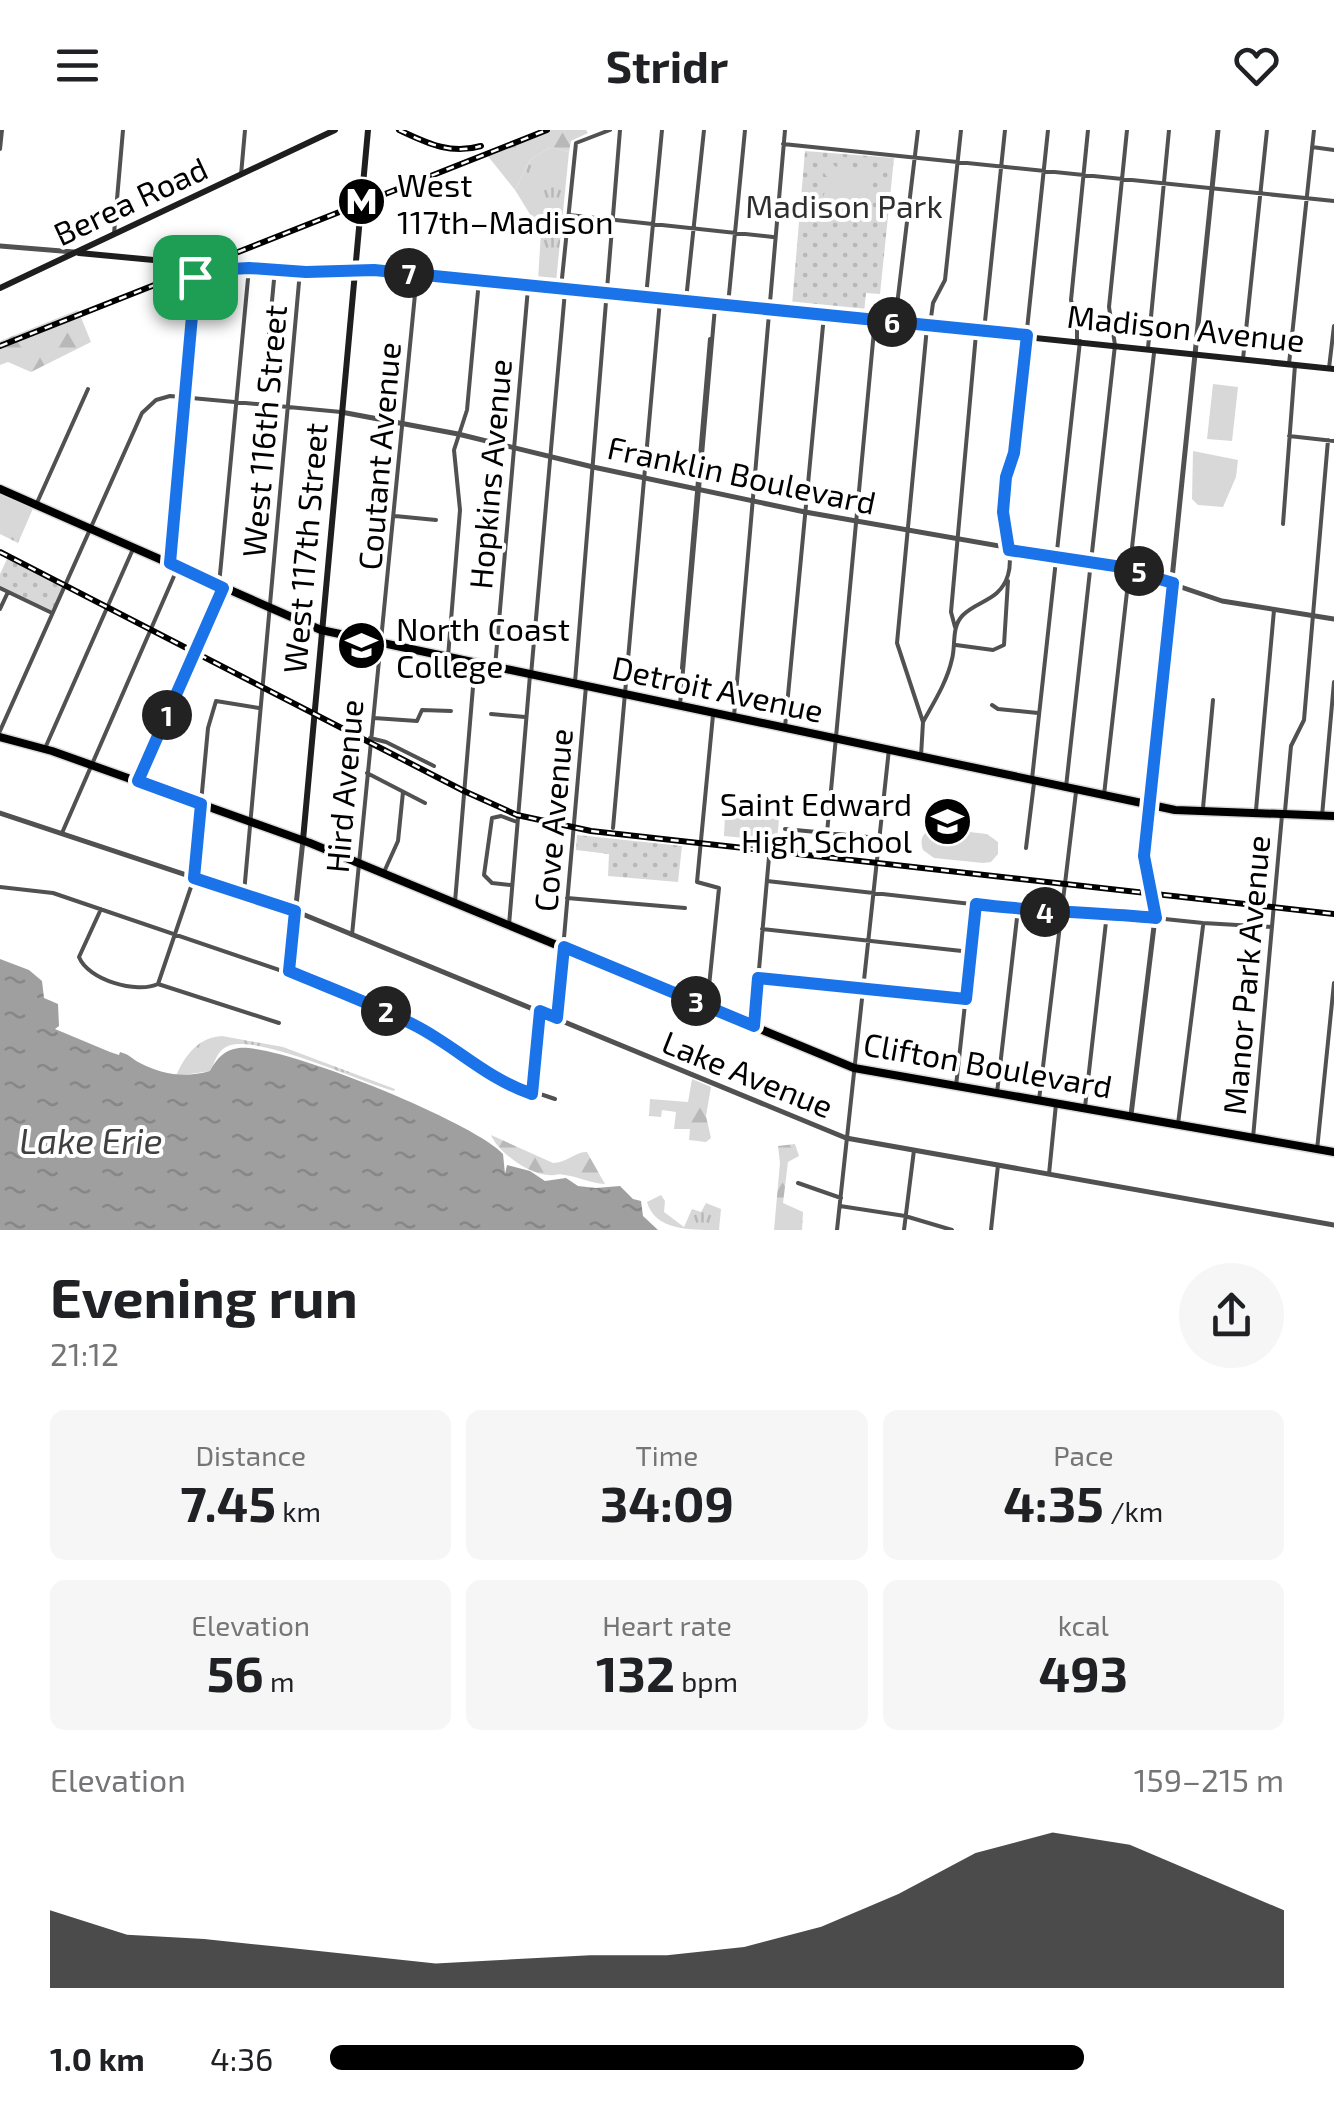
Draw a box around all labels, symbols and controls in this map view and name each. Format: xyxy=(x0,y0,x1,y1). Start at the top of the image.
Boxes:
icon: menu xyxy=(50,38,105,93)
text: Stridr xyxy=(606,38,728,92)
icon: heart xyxy=(1229,38,1284,93)
street label: Berea Road xyxy=(47,148,213,252)
place label: West 117th–Madison xyxy=(397,165,614,240)
metro station icon: West 117th–Madison xyxy=(336,176,388,228)
park label: Madison Park xyxy=(745,186,943,224)
pin xyxy=(153,235,238,320)
pin: 7 xyxy=(384,248,434,298)
icon: arrive xyxy=(168,250,223,305)
text: 7 xyxy=(402,256,416,290)
street label: Madison Avenue xyxy=(1065,296,1307,358)
pin: 6 xyxy=(867,297,917,347)
street label: West 116th Street xyxy=(233,303,293,559)
text: 6 xyxy=(884,305,900,339)
street label: Coutant Avenue xyxy=(349,340,407,572)
street label: Hopkins Avenue xyxy=(460,357,518,591)
street label: West 117th Street xyxy=(274,421,334,675)
street label: Franklin Boulevard xyxy=(604,427,880,521)
pin: 5 xyxy=(1114,546,1164,596)
text: 5 xyxy=(1131,554,1147,588)
place label: North Coast College xyxy=(396,609,570,684)
school or university icon: North Coast College xyxy=(335,620,387,672)
street label: Detroit Avenue xyxy=(609,647,827,729)
pin: 1 xyxy=(142,690,192,740)
text: 1 xyxy=(161,698,173,732)
street label: Hird Avenue xyxy=(316,698,370,874)
street label: Cove Avenue xyxy=(525,727,579,913)
place label: Saint Edward High School xyxy=(720,784,912,859)
school or university icon: Saint Edward High School xyxy=(921,795,973,847)
street label: Manor Park Avenue xyxy=(1214,834,1276,1116)
pin: 4 xyxy=(1020,887,1070,937)
text: 4 xyxy=(1036,895,1054,929)
pin: 3 xyxy=(671,976,721,1026)
text: 3 xyxy=(688,984,704,1018)
pin: 2 xyxy=(361,986,411,1036)
text: 2 xyxy=(378,994,394,1028)
street label: Lake Avenue xyxy=(657,1022,839,1124)
street label: Clifton Boulevard xyxy=(861,1023,1115,1105)
water label: Lake Erie xyxy=(19,1119,163,1161)
text: Evening run xyxy=(50,1263,358,1329)
button: share xyxy=(1179,1263,1284,1368)
text: 21:12 xyxy=(50,1334,119,1372)
text: Distance xyxy=(195,1438,306,1472)
text: Time xyxy=(636,1438,698,1472)
text: Pace xyxy=(1053,1438,1113,1472)
text: 7.45 xyxy=(180,1472,276,1532)
text: 34:09 xyxy=(600,1472,734,1532)
text: 4:35 xyxy=(1003,1472,1104,1532)
text: km xyxy=(276,1494,321,1528)
text: /km xyxy=(1104,1494,1163,1528)
text: Elevation xyxy=(191,1608,310,1642)
text: Heart rate xyxy=(602,1608,732,1642)
text: kcal xyxy=(1058,1608,1109,1642)
text: 56 xyxy=(207,1642,264,1702)
text: 132 xyxy=(596,1642,675,1702)
text: 493 xyxy=(1038,1642,1128,1702)
text: m xyxy=(264,1664,295,1698)
text: bpm xyxy=(675,1664,738,1698)
text: Elevation xyxy=(50,1760,186,1798)
text: 159–215 m xyxy=(1134,1760,1284,1798)
text: 1.0 km xyxy=(50,2039,145,2077)
text: 4:36 xyxy=(210,2039,273,2077)

